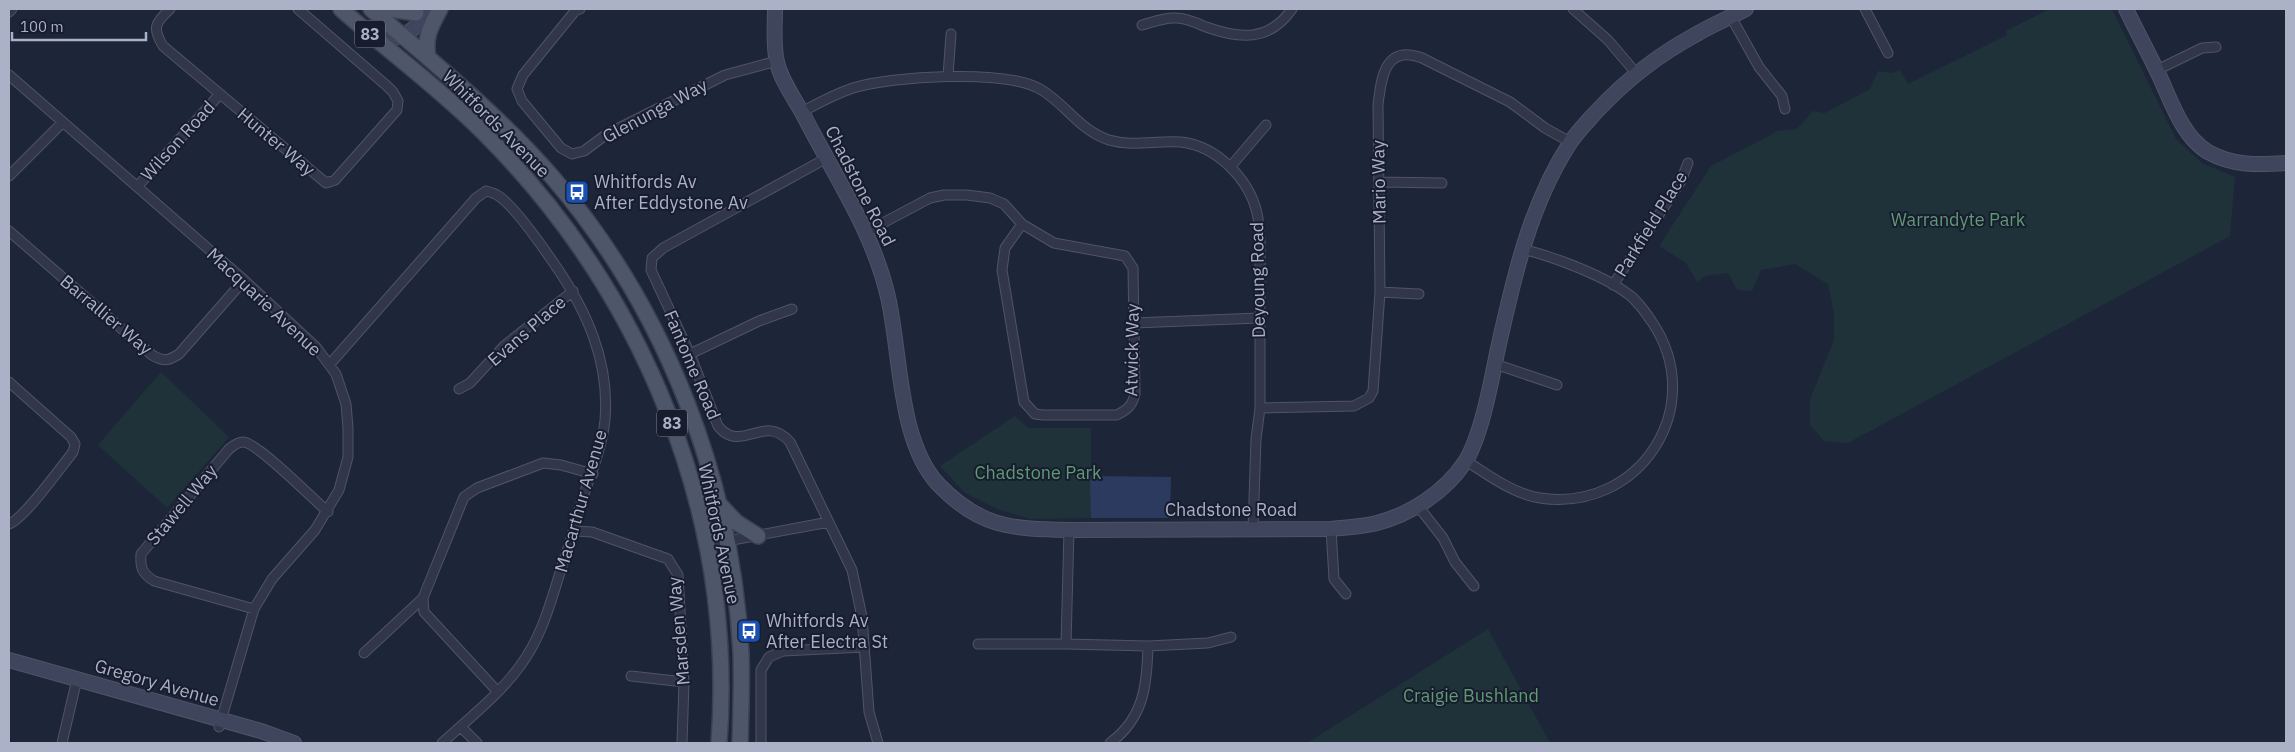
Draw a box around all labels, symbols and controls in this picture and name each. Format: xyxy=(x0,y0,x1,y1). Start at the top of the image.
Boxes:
scale bar xyxy=(12,10,146,42)
text: 100 m xyxy=(20,17,64,36)
road number: 83 xyxy=(355,20,385,48)
street label: Whitfords Avenue xyxy=(438,65,555,182)
street label: Glenunga Way xyxy=(598,73,711,148)
street label: Wilson Road xyxy=(136,96,220,186)
street label: Hunter Way xyxy=(233,102,320,181)
street label: Chadstone Road xyxy=(820,122,901,250)
street label: Mario Way xyxy=(1366,140,1391,224)
street label: Parkfield Place xyxy=(1609,167,1692,281)
place label: Whitfords Av After Eddystone Av xyxy=(594,170,748,214)
bus stop icon: Whitfords Av After Eddystone Av xyxy=(564,179,590,205)
park label: Warrandyte Park xyxy=(1891,208,2026,231)
street label: Deyoung Road xyxy=(1245,222,1270,338)
street label: Macquarie Avenue xyxy=(202,242,327,361)
street label: Barrallier Way xyxy=(55,269,157,360)
street label: Evans Place xyxy=(483,290,571,371)
street label: Atwick Way xyxy=(1119,303,1144,397)
street label: Fantome Road xyxy=(659,307,726,423)
road number: 83 xyxy=(657,409,687,436)
street label: Macarthur Avenue xyxy=(549,427,612,575)
street label: Stawell Way xyxy=(141,460,222,550)
park label: Chadstone Park xyxy=(974,461,1102,484)
street label: Whitfords Avenue xyxy=(693,462,746,606)
street label: Chadstone Road xyxy=(1165,498,1297,521)
street label: Marsden Way xyxy=(662,576,695,686)
place label: Whitfords Av After Electra St xyxy=(766,609,888,653)
bus stop icon: Whitfords Av After Electra St xyxy=(736,618,762,644)
street label: Gregory Avenue xyxy=(92,654,222,711)
park label: Craigie Bushland xyxy=(1403,684,1539,707)

